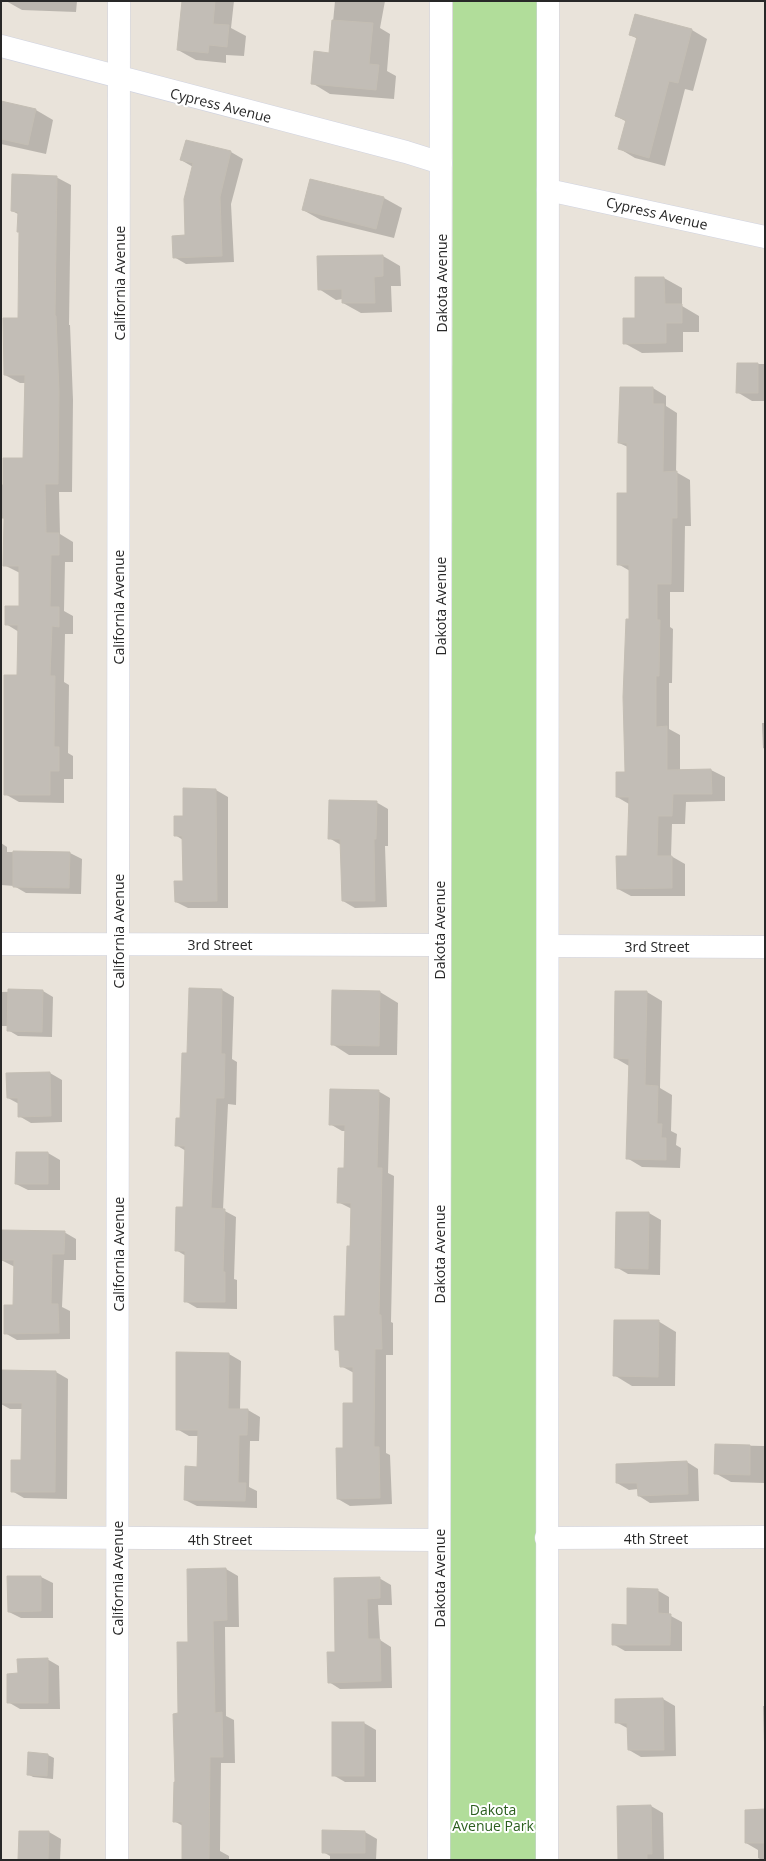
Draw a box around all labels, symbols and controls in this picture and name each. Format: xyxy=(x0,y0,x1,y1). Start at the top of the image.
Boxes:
street label: Cypress Avenue xyxy=(168,83,274,127)
street label: Cypress Avenue xyxy=(604,192,710,234)
street label: California Avenue xyxy=(110,225,129,340)
street label: Dakota Avenue xyxy=(432,233,451,332)
street label: California Avenue xyxy=(109,549,128,664)
street label: Dakota Avenue xyxy=(431,556,450,655)
street label: California Avenue xyxy=(109,873,128,988)
street label: Dakota Avenue xyxy=(430,880,449,979)
street label: 3rd Street xyxy=(187,935,253,954)
street label: 3rd Street xyxy=(624,937,690,956)
street label: California Avenue xyxy=(109,1196,128,1311)
street label: Dakota Avenue xyxy=(430,1204,449,1303)
street label: California Avenue xyxy=(108,1520,127,1635)
street label: Dakota Avenue xyxy=(430,1528,449,1627)
street label: 4th Street xyxy=(624,1529,688,1548)
street label: 4th Street xyxy=(188,1530,252,1549)
park label: Dakota Avenue Park xyxy=(452,1800,534,1835)

